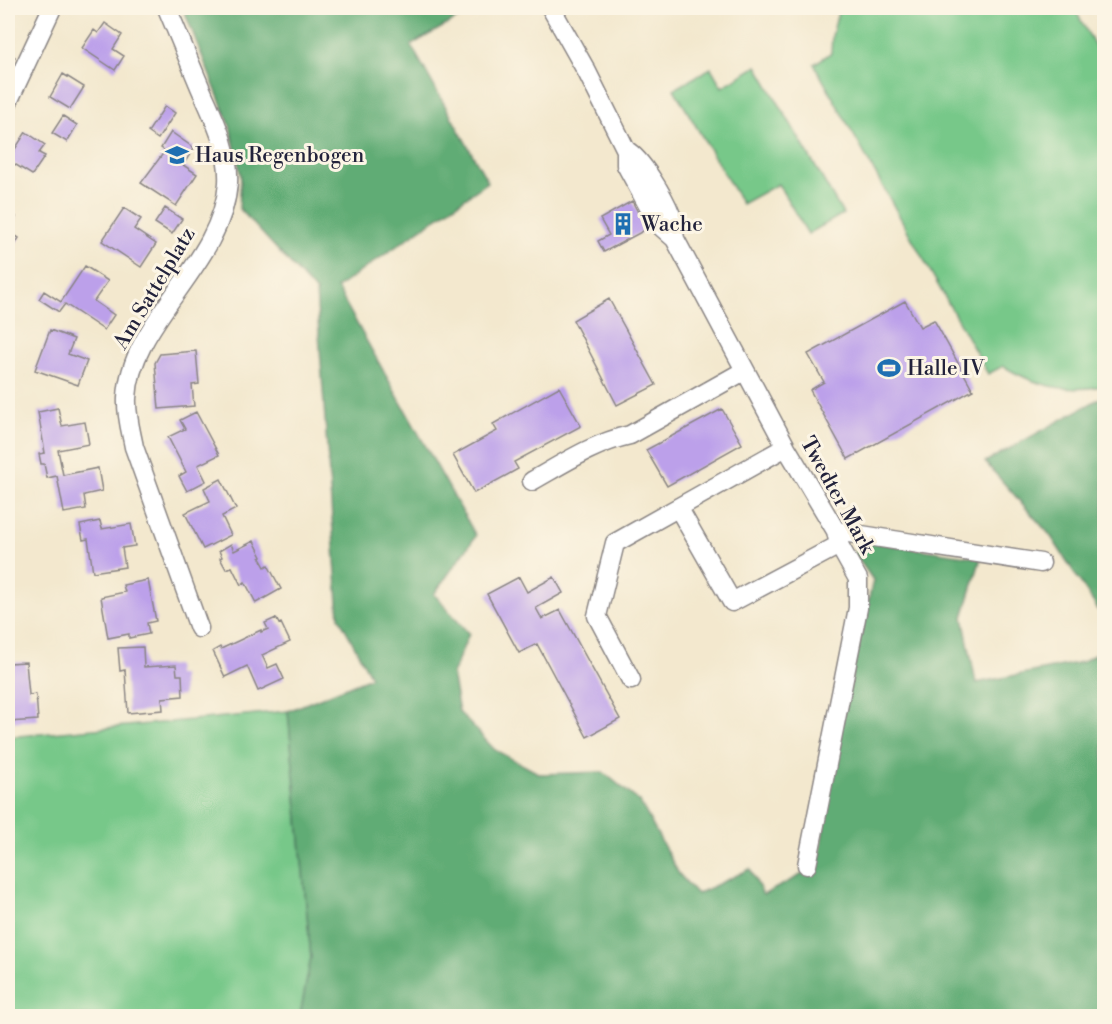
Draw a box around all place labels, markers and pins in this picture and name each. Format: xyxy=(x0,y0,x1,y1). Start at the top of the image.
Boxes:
school or university icon: Haus Regenbogen xyxy=(164,142,190,168)
place label: Haus Regenbogen xyxy=(195,143,365,169)
building icon: Wache xyxy=(610,211,636,237)
place label: Wache xyxy=(640,212,703,238)
sports icon: Halle IV xyxy=(876,355,902,381)
place label: Halle IV xyxy=(907,356,986,382)

